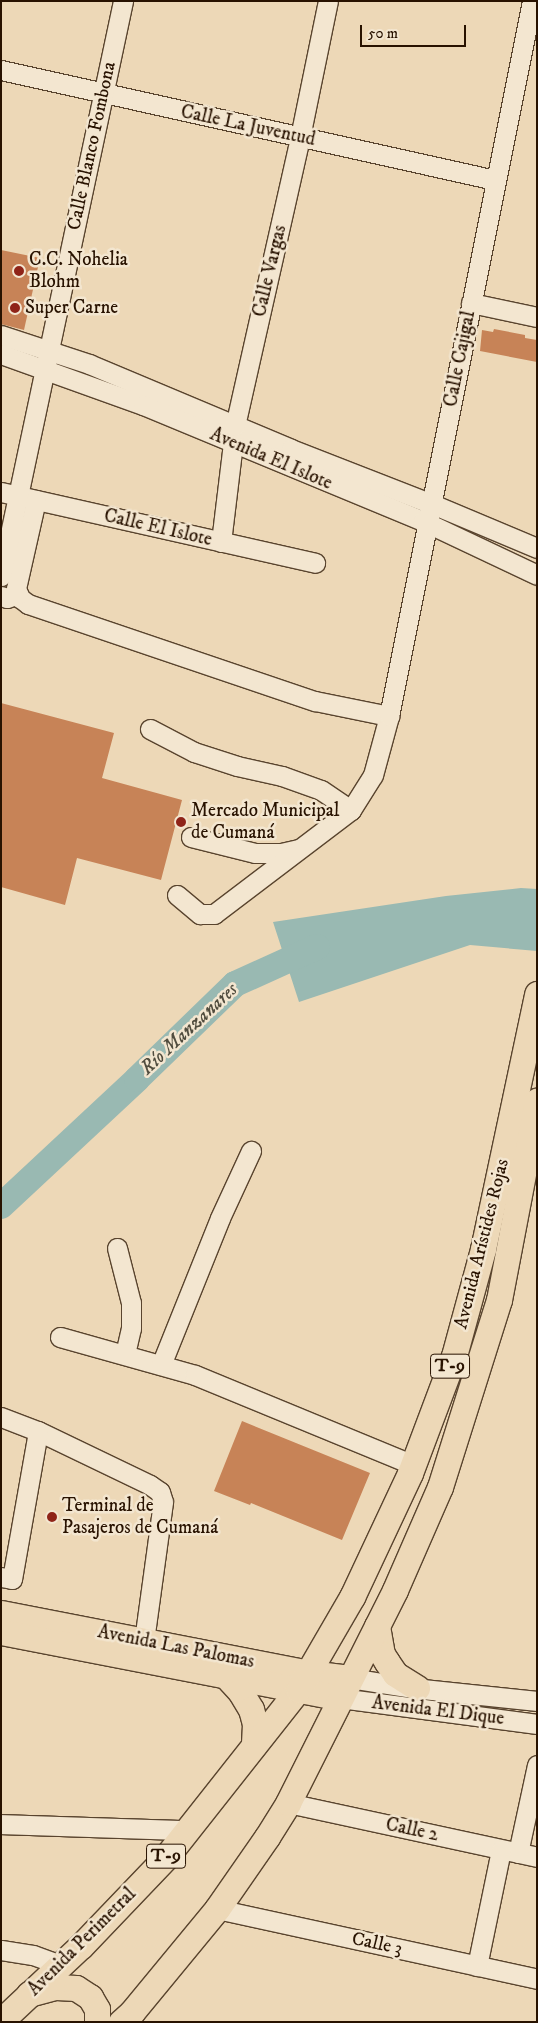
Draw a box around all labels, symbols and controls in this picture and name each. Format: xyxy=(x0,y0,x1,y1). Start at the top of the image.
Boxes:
scale bar xyxy=(363,15,469,47)
text: 50 m xyxy=(368,24,398,43)
street label: Calle Blanco Fombona xyxy=(63,60,121,232)
street label: Calle La Juventud xyxy=(179,101,317,151)
street label: Calle Vargas xyxy=(248,223,292,319)
place label: C.C. Nohelia Blohm xyxy=(29,249,128,293)
marker: C.C. Nohelia Blohm xyxy=(13,265,25,277)
place label: Super Carne xyxy=(25,297,118,319)
marker: Super Carne xyxy=(9,302,21,314)
street label: Calle Cajigal xyxy=(440,309,480,409)
street label: Avenida El Islote xyxy=(206,423,336,495)
street label: Calle El Islote xyxy=(102,504,214,552)
place label: Mercado Municipal de Cumaná xyxy=(191,800,339,844)
marker: Mercado Municipal de Cumaná xyxy=(175,816,187,828)
water label: Río Manzanares xyxy=(135,978,243,1080)
street label: Avenida Arístides Rojas xyxy=(450,1157,514,1331)
road number: T-9 xyxy=(430,1350,470,1382)
place label: Terminal de Pasajeros de Cumaná xyxy=(62,1495,218,1539)
marker: Terminal de Pasajeros de Cumaná xyxy=(46,1511,58,1523)
street label: Avenida Las Palomas xyxy=(96,1621,256,1673)
street label: Avenida El Dique xyxy=(371,1692,505,1730)
street label: Calle 2 xyxy=(384,1813,440,1847)
road number: T-9 xyxy=(146,1840,186,1872)
street label: Avenida Perimetral xyxy=(23,1883,141,2001)
street label: Calle 3 xyxy=(350,1928,404,1960)

